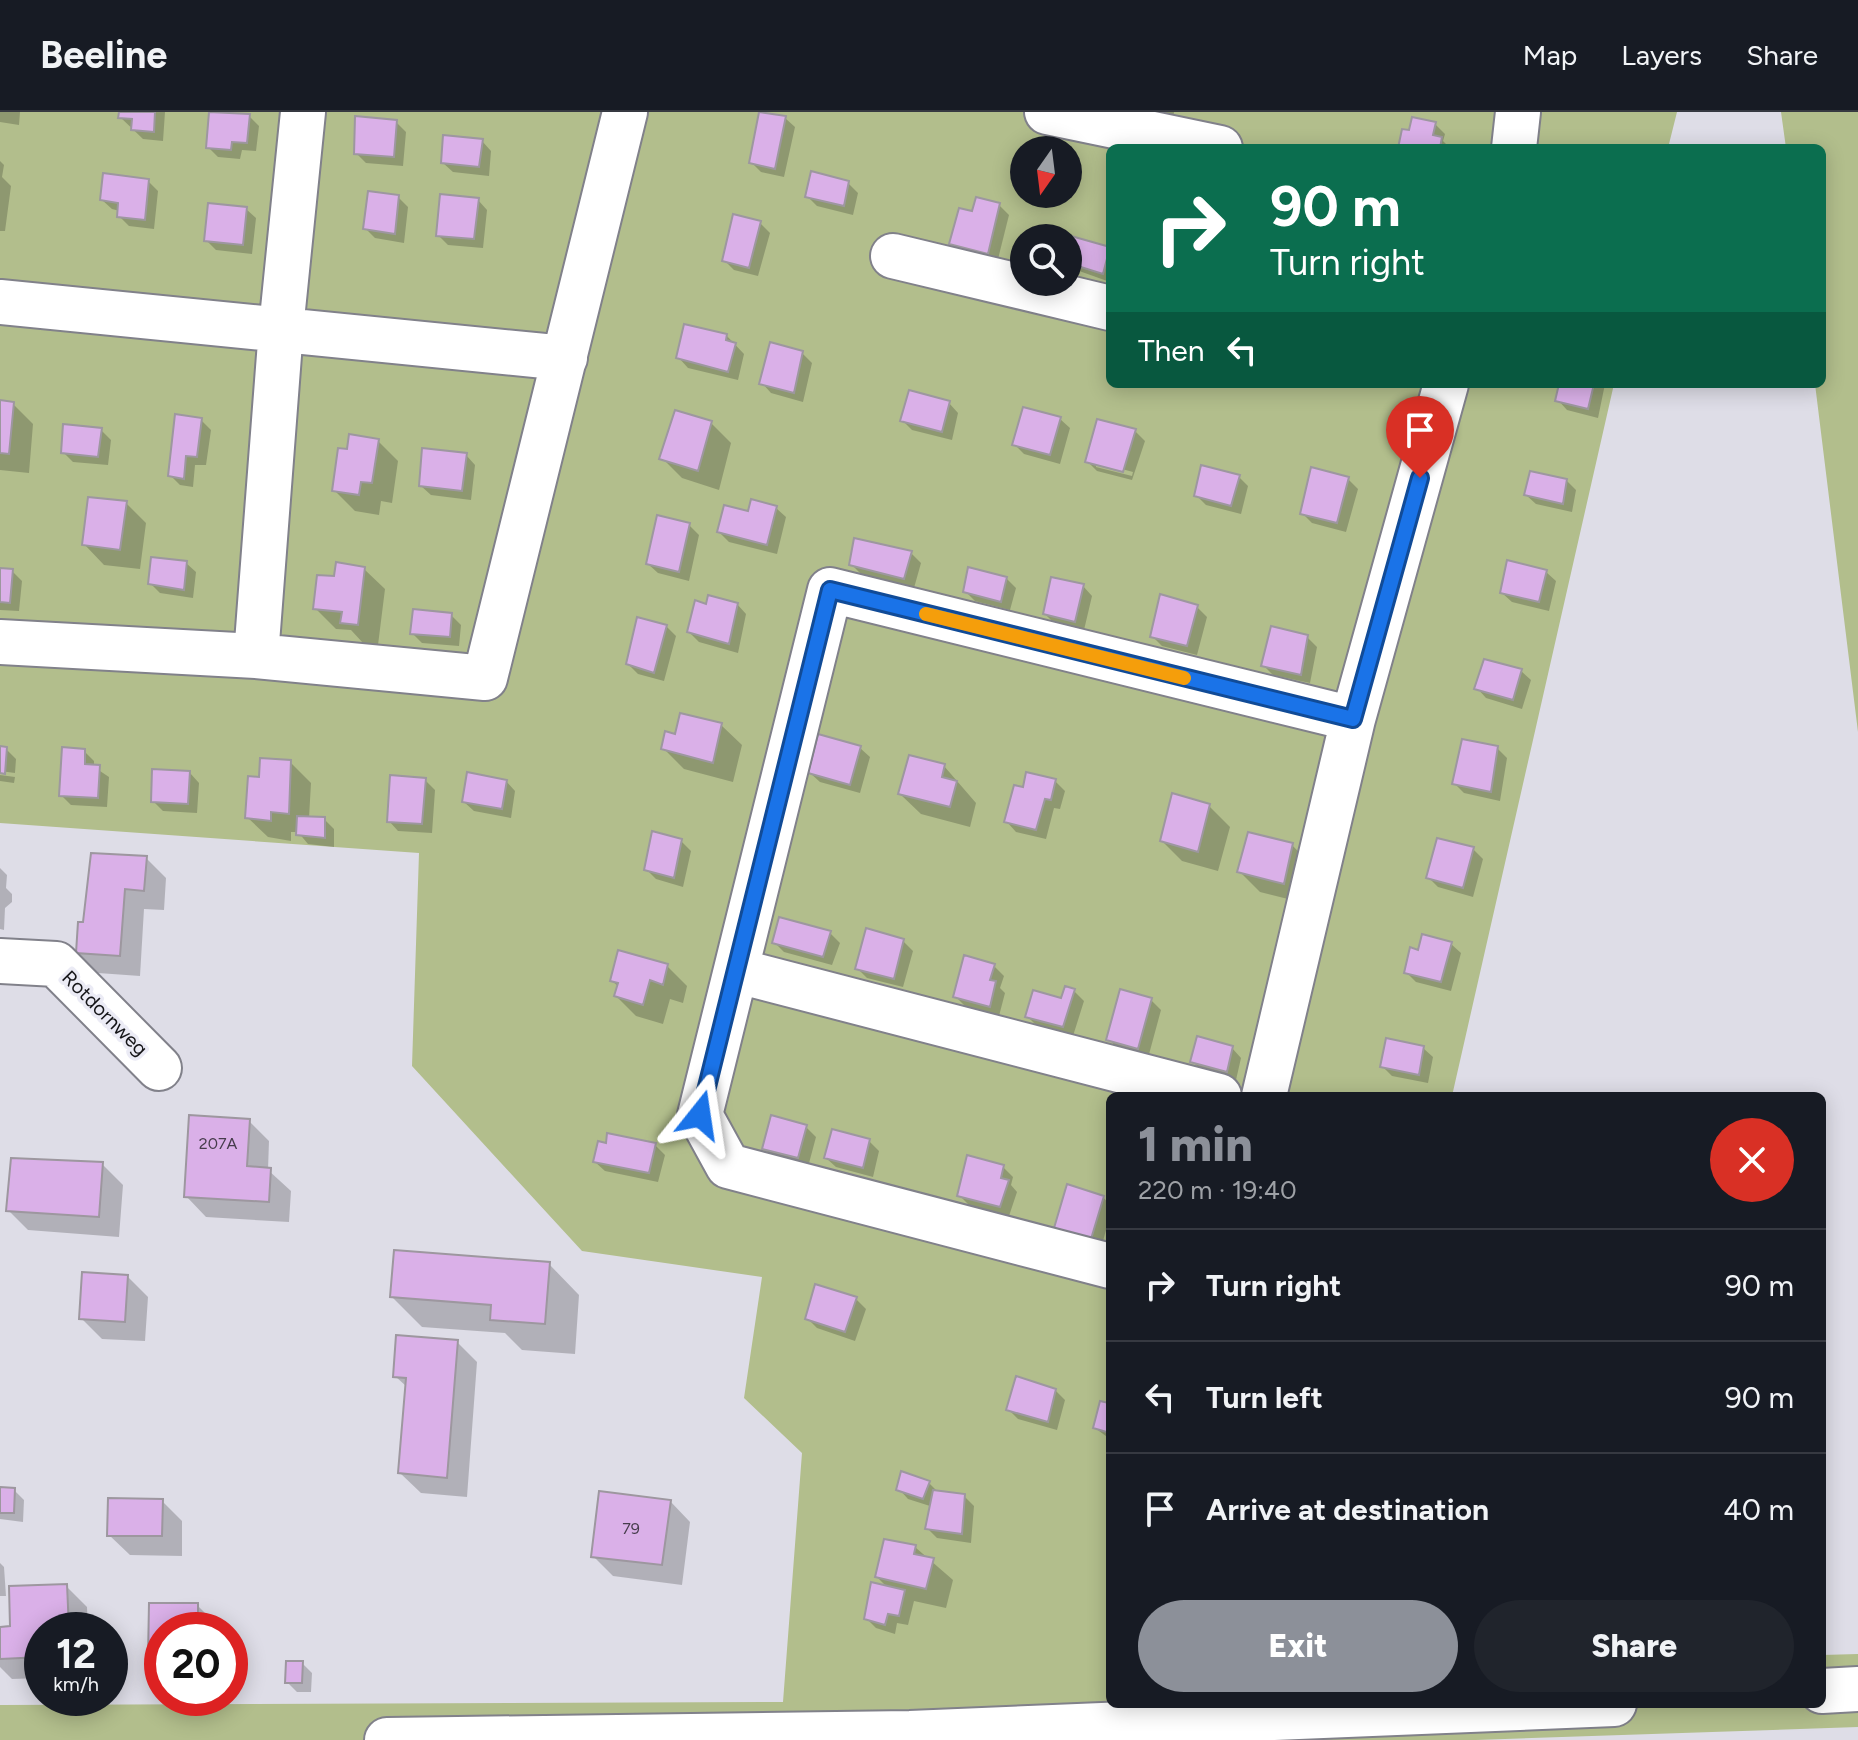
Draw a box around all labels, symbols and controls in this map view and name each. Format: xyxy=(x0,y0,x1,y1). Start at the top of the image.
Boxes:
text: Beeline xyxy=(40,32,167,78)
text: Map xyxy=(1523,38,1577,72)
text: Layers xyxy=(1621,38,1702,72)
text: Share xyxy=(1746,38,1818,72)
north arrow xyxy=(1010,136,1082,208)
map controls xyxy=(1010,136,1082,296)
text: 90 m xyxy=(1270,173,1401,240)
icon: right xyxy=(1138,176,1242,280)
button: search xyxy=(1010,224,1082,296)
text: Turn right xyxy=(1270,241,1425,284)
icon: left xyxy=(1220,328,1264,372)
text: Then xyxy=(1138,332,1204,369)
pin xyxy=(1386,396,1454,478)
icon: arrive xyxy=(1398,408,1442,452)
street label: Rotdornweg xyxy=(57,965,153,1061)
position arrow xyxy=(658,1073,742,1157)
text: 1 min xyxy=(1138,1115,1253,1173)
button: close xyxy=(1710,1118,1794,1202)
house number: 207A xyxy=(199,1134,237,1153)
text: 220 m · 19:40 xyxy=(1138,1174,1297,1206)
icon: right xyxy=(1138,1263,1182,1307)
text: Turn right xyxy=(1206,1267,1341,1304)
text: 90 m xyxy=(1725,1267,1794,1304)
icon: left xyxy=(1138,1375,1182,1419)
text: Turn left xyxy=(1206,1379,1323,1416)
text: 90 m xyxy=(1725,1379,1794,1416)
icon: arrive xyxy=(1138,1487,1182,1531)
text: Arrive at destination xyxy=(1206,1491,1489,1528)
text: 40 m xyxy=(1723,1491,1794,1528)
house number: 79 xyxy=(622,1519,640,1538)
button: Exit xyxy=(1138,1600,1458,1692)
button: Share xyxy=(1474,1600,1794,1692)
speed limit sign: 20 xyxy=(144,1612,248,1716)
text: 12 xyxy=(56,1630,96,1678)
text: km/h xyxy=(53,1672,99,1696)

